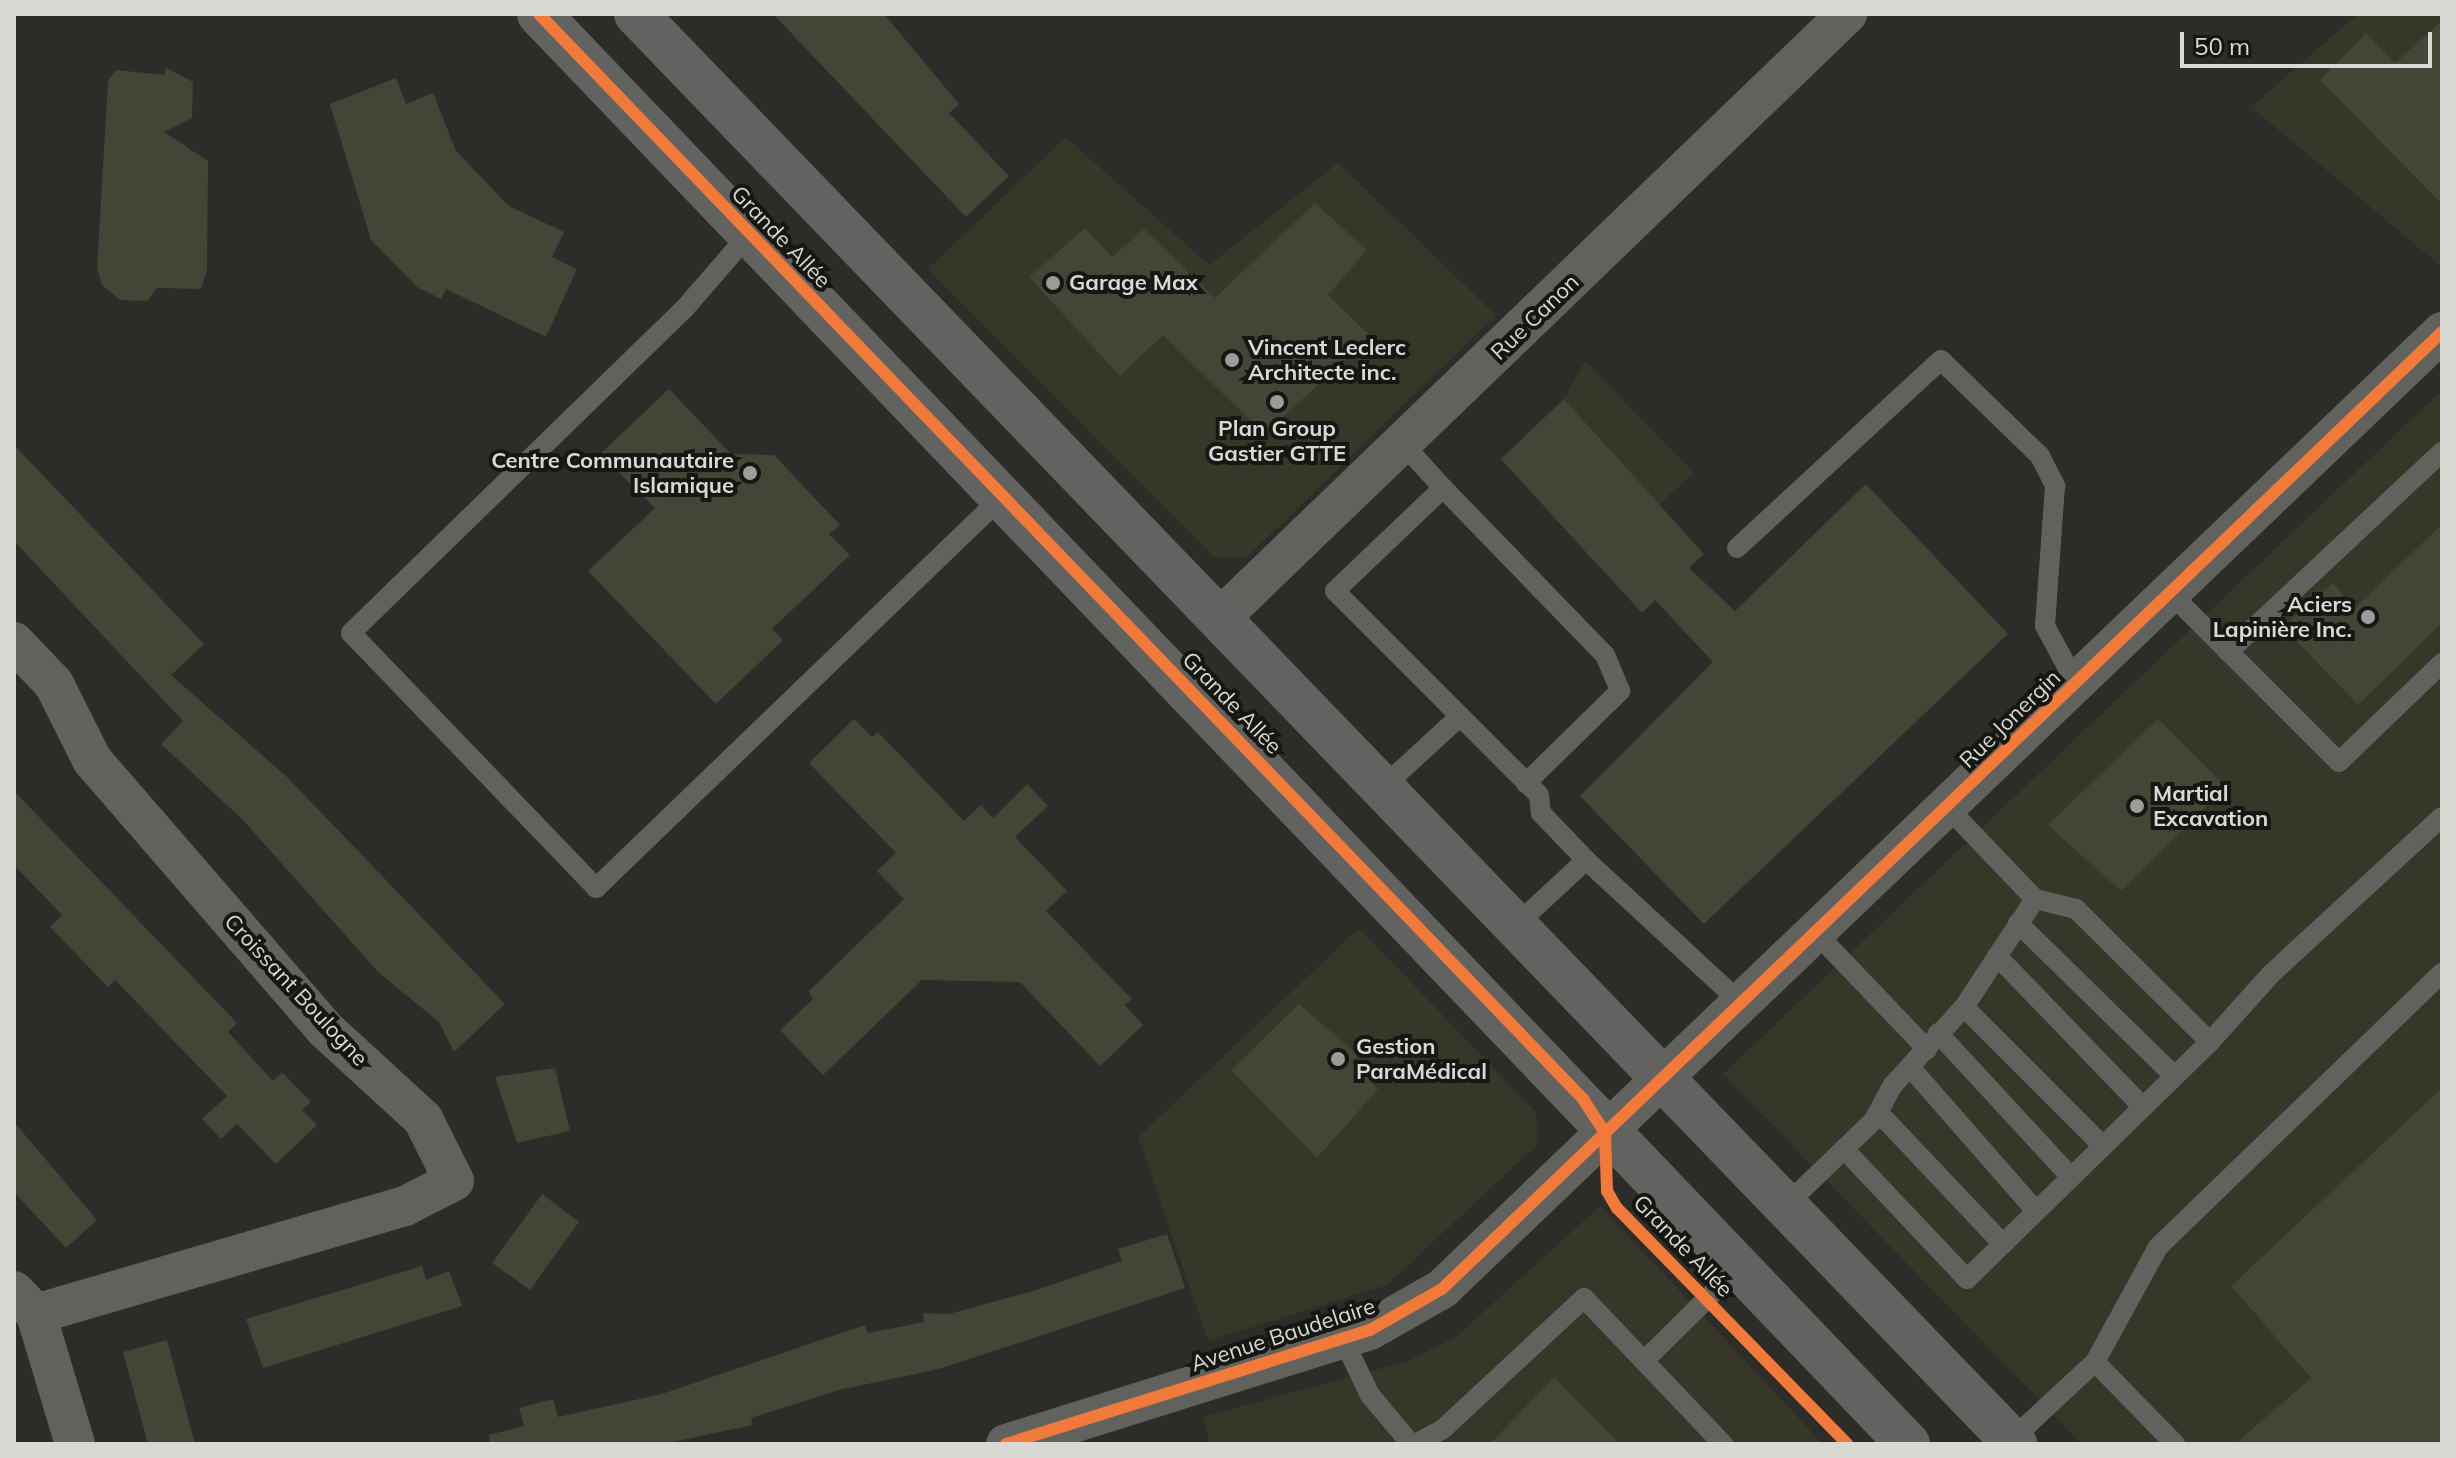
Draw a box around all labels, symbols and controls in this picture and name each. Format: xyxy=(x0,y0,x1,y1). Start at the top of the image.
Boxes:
scale bar xyxy=(2184,16,2436,66)
text: 50 m xyxy=(2194,31,2250,61)
street label: Grande Allée xyxy=(726,181,836,293)
street label: Rue Canon xyxy=(1486,269,1584,365)
place label: Garage Max xyxy=(1069,270,1198,296)
marker: Garage Max xyxy=(1044,274,1062,292)
place label: Vincent Leclerc Architecte inc. xyxy=(1248,334,1406,386)
marker: Vincent Leclerc Architecte inc. xyxy=(1223,351,1241,369)
marker: Plan Group Gastier GTTE xyxy=(1268,393,1286,411)
place label: Plan Group Gastier GTTE xyxy=(1208,415,1346,466)
place label: Centre Communautaire Islamique xyxy=(491,447,734,498)
marker: Centre Communautaire Islamique xyxy=(741,464,759,482)
place label: Aciers Lapinière Inc. xyxy=(2213,591,2352,642)
marker: Aciers Lapinière Inc. xyxy=(2359,608,2377,626)
street label: Grande Allée xyxy=(1177,647,1287,759)
street label: Rue Jonergin xyxy=(1954,665,2066,773)
place label: Martial Excavation xyxy=(2153,780,2268,832)
marker: Martial Excavation xyxy=(2128,797,2146,815)
street label: Croissant Boulogne xyxy=(219,909,373,1071)
place label: Gestion ParaMédical xyxy=(1356,1033,1487,1084)
marker: Gestion ParaMédical xyxy=(1327,1048,1349,1070)
street label: Grande Allée xyxy=(1628,1190,1738,1302)
street label: Avenue Baudelaire xyxy=(1188,1293,1378,1377)

